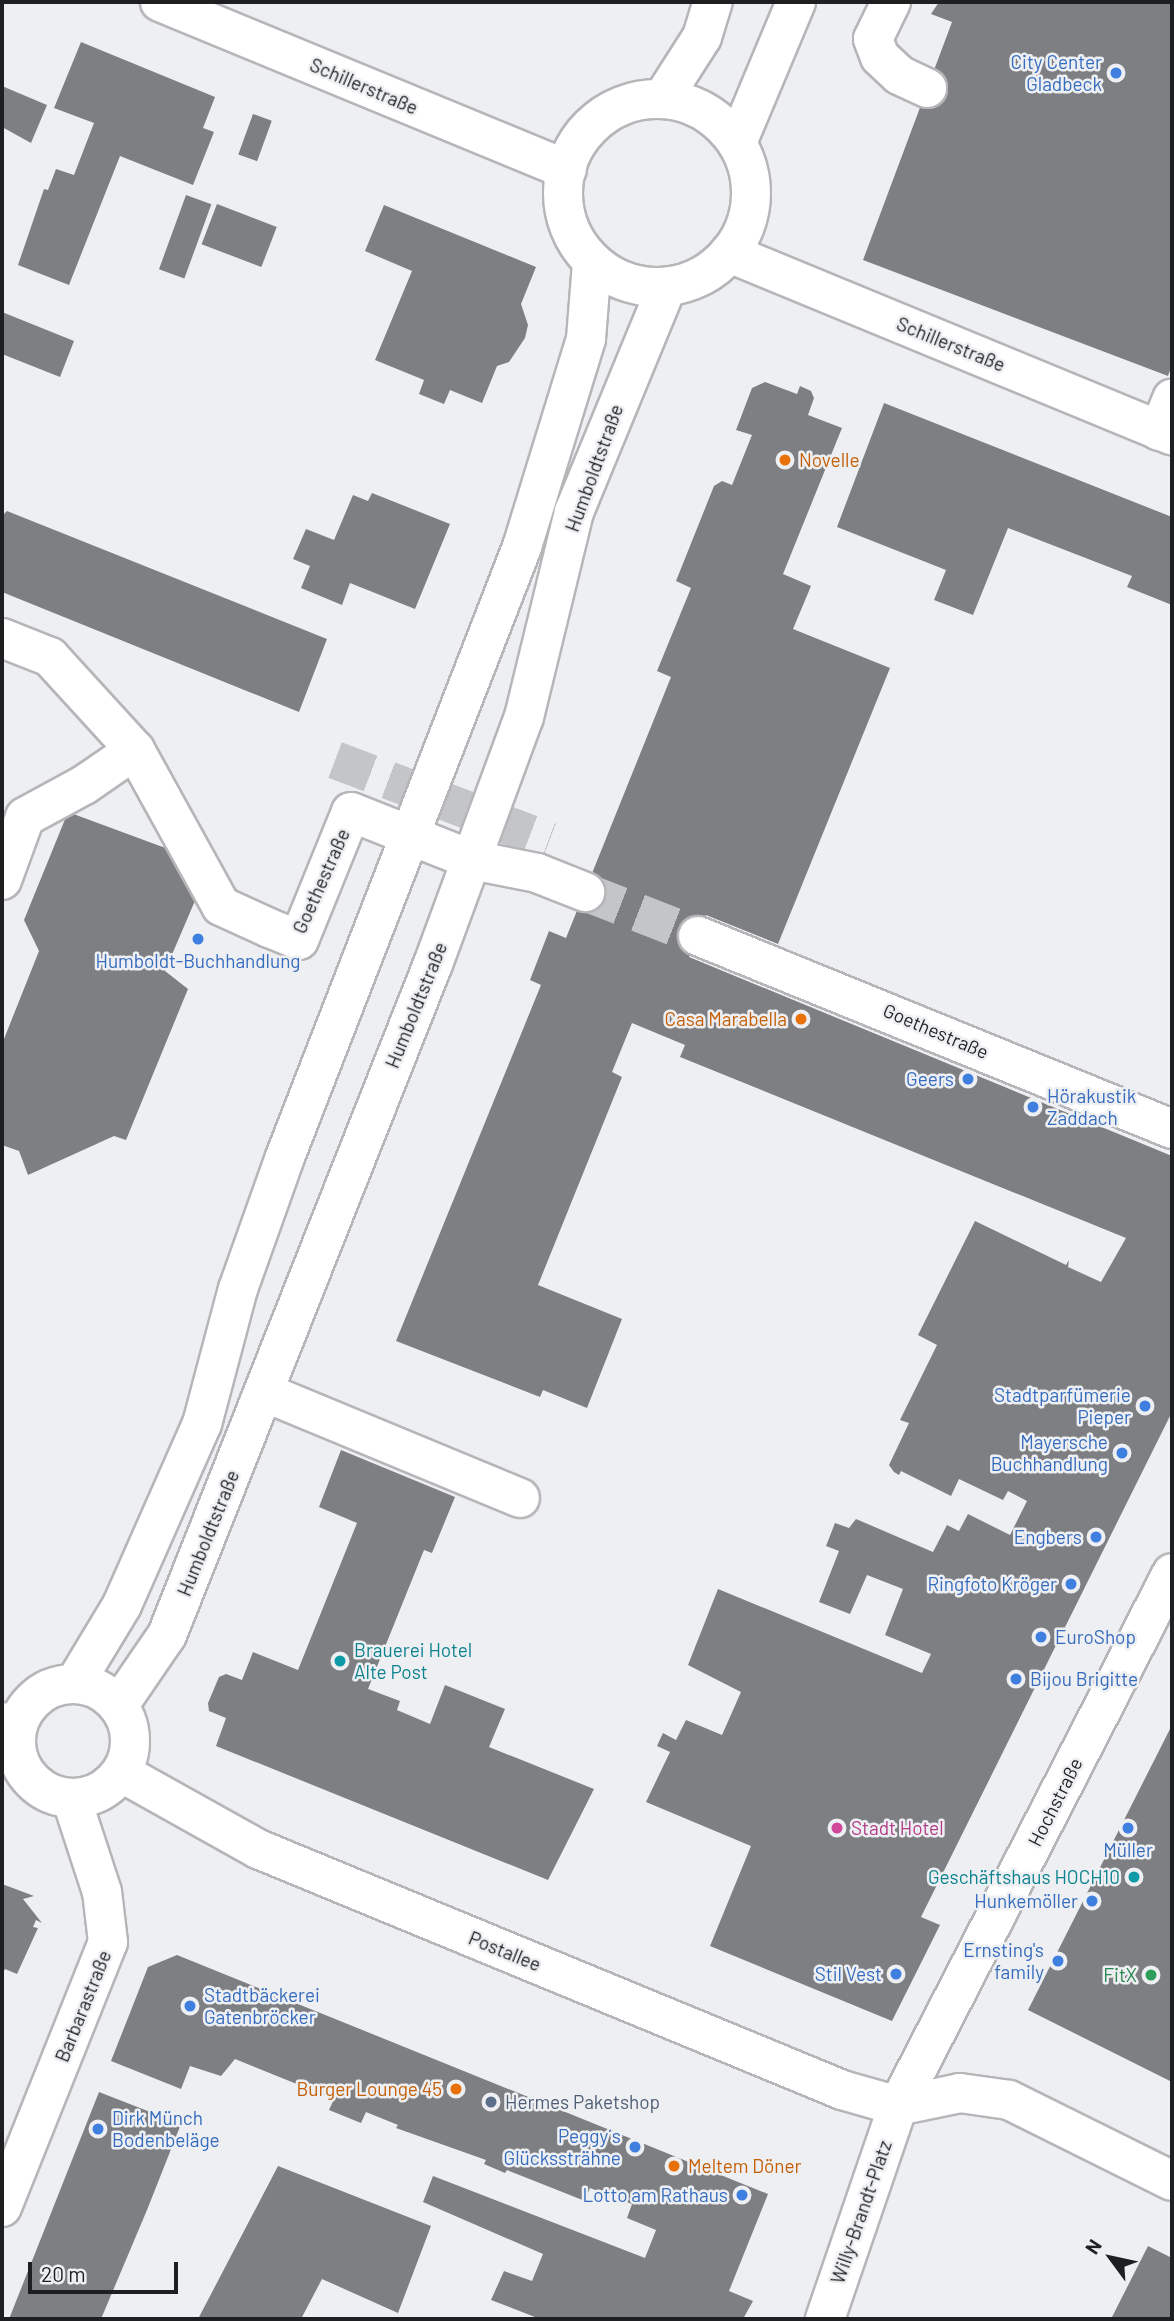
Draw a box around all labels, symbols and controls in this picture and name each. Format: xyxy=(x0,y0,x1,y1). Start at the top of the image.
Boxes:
place label: City Center Gladbeck xyxy=(1011,51,1102,95)
street label: Schillerstraße xyxy=(307,53,421,119)
marker: City Center Gladbeck xyxy=(1108,65,1124,81)
street label: Schillerstraße xyxy=(893,312,1009,376)
street label: Humboldtstraße xyxy=(560,401,628,535)
place label: Novelle xyxy=(799,449,860,471)
marker: Novelle xyxy=(777,452,793,468)
street label: Goethestraße xyxy=(288,825,354,937)
marker: Humboldt-Buchhandlung xyxy=(190,931,206,947)
street label: Humboldtstraße xyxy=(380,939,452,1071)
place label: Humboldt-Buchhandlung xyxy=(95,950,301,972)
street label: Goethestraße xyxy=(880,999,992,1063)
place label: Casa Marabella xyxy=(665,1008,787,1030)
marker: Casa Marabella xyxy=(793,1011,809,1027)
place label: Geers xyxy=(906,1068,954,1090)
marker: Geers xyxy=(960,1071,976,1087)
place label: Hörakustik Zaddach xyxy=(1047,1085,1136,1129)
marker: Hörakustik Zaddach xyxy=(1025,1099,1041,1115)
place label: Stadtparfümerie Pieper xyxy=(994,1384,1131,1428)
marker: Stadtparfümerie Pieper xyxy=(1137,1398,1153,1414)
place label: Mayersche Buchhandlung xyxy=(991,1431,1108,1475)
marker: Mayersche Buchhandlung xyxy=(1114,1445,1130,1461)
street label: Humboldtstraße xyxy=(172,1467,244,1599)
place label: Engbers xyxy=(1014,1526,1082,1548)
marker: Engbers xyxy=(1088,1529,1104,1545)
place label: Ringfoto Kröger xyxy=(927,1573,1057,1595)
marker: Ringfoto Kröger xyxy=(1063,1576,1079,1592)
place label: EuroShop xyxy=(1055,1626,1136,1648)
marker: EuroShop xyxy=(1033,1629,1049,1645)
place label: Brauerei Hotel Alte Post xyxy=(354,1639,472,1683)
marker: Brauerei Hotel Alte Post xyxy=(332,1653,348,1669)
place label: Bijou Brigitte xyxy=(1030,1668,1138,1690)
marker: Bijou Brigitte xyxy=(1008,1671,1024,1687)
street label: Hochstraße xyxy=(1023,1754,1087,1850)
place label: Stadt Hotel xyxy=(851,1817,944,1839)
marker: Stadt Hotel xyxy=(829,1820,845,1836)
marker: Müller xyxy=(1120,1820,1136,1836)
place label: Müller xyxy=(1103,1839,1153,1861)
place label: Geschäftshaus HOCH10 xyxy=(928,1866,1120,1888)
marker: Geschäftshaus HOCH10 xyxy=(1126,1869,1142,1885)
place label: Hunkemöller xyxy=(974,1890,1078,1912)
marker: Hunkemöller xyxy=(1084,1893,1100,1909)
street label: Postallee xyxy=(465,1926,545,1976)
place label: Ernsting's family xyxy=(963,1939,1044,1983)
street label: Barbarastraße xyxy=(50,1947,116,2065)
marker: Ernsting's family xyxy=(1050,1953,1066,1969)
place label: Stil Vest xyxy=(815,1963,882,1985)
place label: FitX xyxy=(1103,1964,1137,1986)
marker: Stil Vest xyxy=(888,1966,904,1982)
marker: FitX xyxy=(1143,1967,1159,1983)
place label: Stadtbäckerei Gatenbröcker xyxy=(204,1984,320,2028)
marker: Stadtbäckerei Gatenbröcker xyxy=(182,1998,198,2014)
place label: Burger Lounge 45 xyxy=(297,2078,442,2100)
marker: Burger Lounge 45 xyxy=(448,2081,464,2097)
place label: Hermes Paketshop xyxy=(505,2091,660,2113)
marker: Hermes Paketshop xyxy=(483,2094,499,2110)
place label: Dirk Münch Bodenbeläge xyxy=(112,2107,220,2151)
marker: Dirk Münch Bodenbeläge xyxy=(90,2121,106,2137)
place label: Peggy´s Glückssträhne xyxy=(504,2125,621,2169)
street label: Willy-Brandt-Platz xyxy=(826,2137,896,2287)
marker: Peggy´s Glückssträhne xyxy=(627,2139,643,2155)
place label: Meltem Döner xyxy=(688,2155,801,2177)
marker: Meltem Döner xyxy=(666,2158,682,2174)
place label: Lotto am Rathaus xyxy=(583,2184,728,2206)
marker: Lotto am Rathaus xyxy=(734,2187,750,2203)
north arrow xyxy=(1076,2223,1146,2293)
text: N xyxy=(1080,2235,1106,2258)
scale bar xyxy=(32,2248,182,2292)
text: 20 m xyxy=(41,2261,86,2286)

